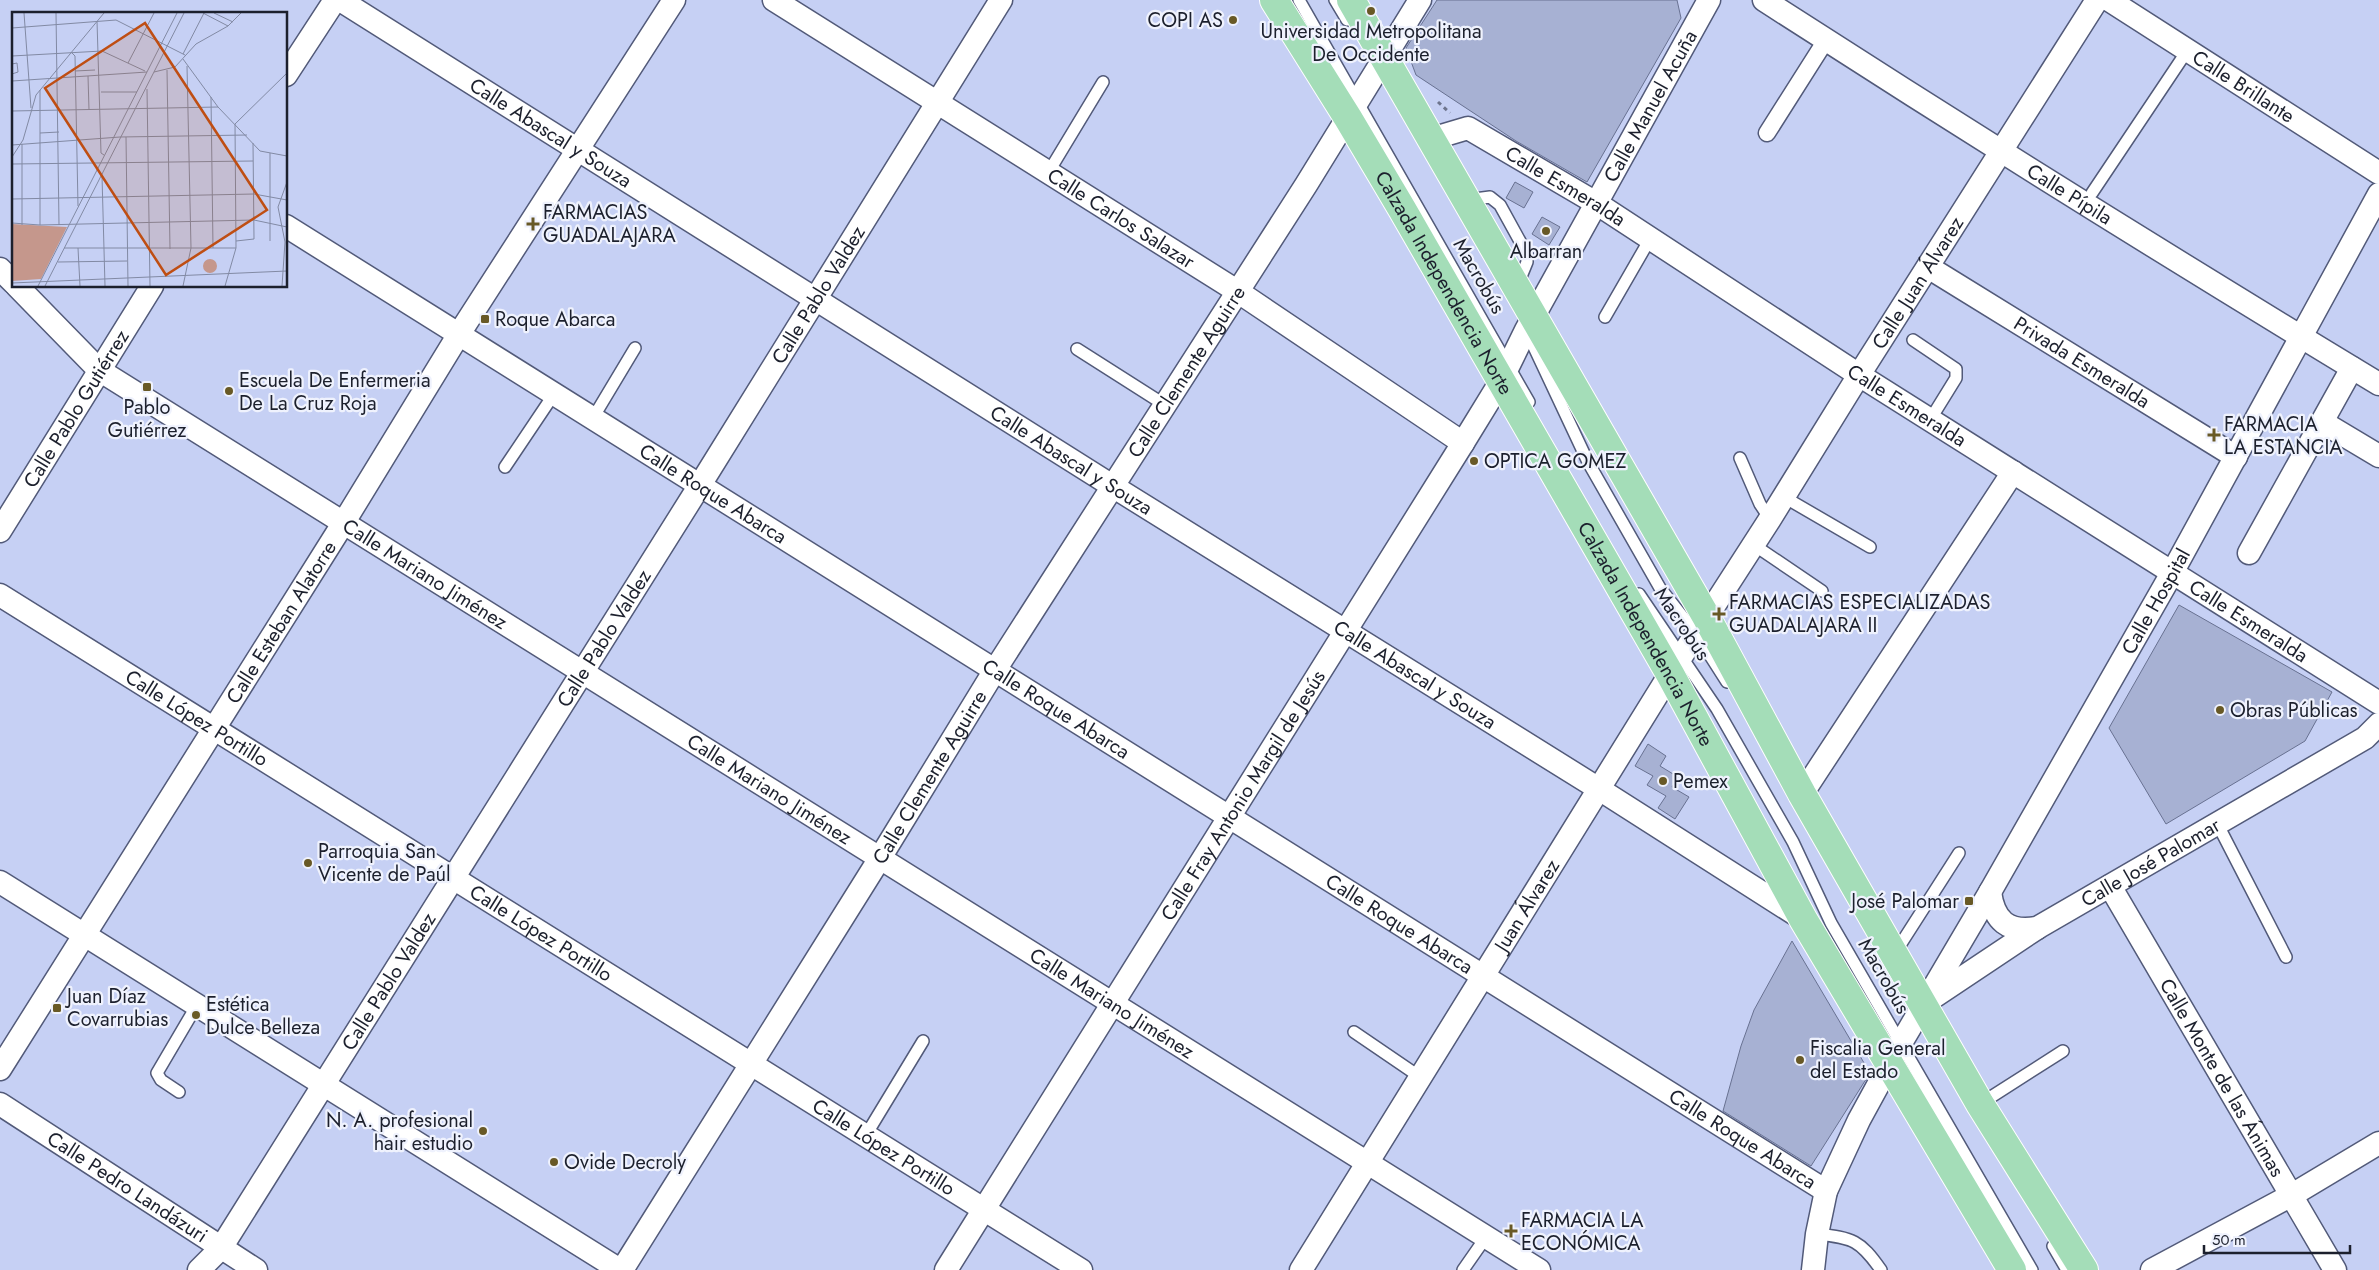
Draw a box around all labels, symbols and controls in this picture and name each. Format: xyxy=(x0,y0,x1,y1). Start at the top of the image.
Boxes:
marker: Universidad Metropolitana De Occidente xyxy=(1365,5,1377,17)
place label: COPI AS xyxy=(1147,6,1223,35)
inset map xyxy=(12,12,288,288)
marker: COPI AS xyxy=(1227,14,1239,26)
place label: Universidad Metropolitana De Occidente xyxy=(1261,17,1482,69)
street label: Calle Manuel Acuña xyxy=(1596,25,1704,187)
street label: Calle Brillante xyxy=(2187,43,2301,130)
street label: Calle Abascal y Souza xyxy=(464,71,638,195)
street label: Calle Esmeralda xyxy=(1500,138,1632,233)
street label: Calle Pípila xyxy=(2021,156,2118,232)
street label: Calle Carlos Salazar xyxy=(1042,161,1201,276)
street label: Calzada Independencia Norte xyxy=(1368,165,1520,400)
place label: FARMACIAS GUADALAJARA xyxy=(543,198,676,250)
street label: Calle Juan Álvarez xyxy=(1865,211,1971,355)
marker: FARMACIAS GUADALAJARA xyxy=(527,218,539,230)
street label: Calle Pablo Valdez xyxy=(764,220,872,369)
marker: Albarran xyxy=(1540,225,1552,237)
street label: Macrobús xyxy=(1446,233,1512,319)
place label: Albarran xyxy=(1510,237,1582,266)
street label: Calle Clemente Aguirre xyxy=(1120,280,1252,463)
place label: Roque Abarca xyxy=(495,305,615,334)
street label: Privada Esmeralda xyxy=(2008,309,2156,415)
marker: Roque Abarca xyxy=(479,313,491,325)
street label: Calle Pablo Gutiérrez xyxy=(16,324,136,493)
street label: Calle Esmeralda xyxy=(1842,357,1972,454)
place label: Escuela De Enfermeria De La Cruz Roja xyxy=(239,366,431,418)
marker: Pablo Gutiérrez xyxy=(141,381,153,393)
marker: Escuela De Enfermeria De La Cruz Roja xyxy=(223,385,235,397)
place label: Pablo Gutiérrez xyxy=(108,393,186,445)
street label: Calle Abascal y Souza xyxy=(984,398,1158,522)
place label: FARMACIA LA ESTANCIA xyxy=(2224,410,2343,462)
marker: FARMACIA LA ESTANCIA xyxy=(2208,429,2220,441)
street label: Calle Roque Abarca xyxy=(634,436,792,551)
place label: OPTICA GOMEZ xyxy=(1484,447,1626,476)
marker: OPTICA GOMEZ xyxy=(1468,455,1480,467)
street label: Calle Mariano Jiménez xyxy=(337,511,513,636)
street label: Calzada Independencia Norte xyxy=(1571,516,1721,751)
street label: Calle Esteban Alatorre xyxy=(219,535,343,709)
street label: Calle Hospital xyxy=(2114,543,2197,660)
street label: Calle Pablo Valdez xyxy=(550,564,658,713)
street label: Calle Esmeralda xyxy=(2183,572,2314,669)
street label: Macrobús xyxy=(1647,582,1717,666)
place label: FARMACIAS ESPECIALIZADAS GUADALAJARA II xyxy=(1729,588,1990,640)
marker: FARMACIAS ESPECIALIZADAS GUADALAJARA II xyxy=(1713,608,1725,620)
street label: Calle Abascal y Souza xyxy=(1328,613,1502,736)
street label: Calle Roque Abarca xyxy=(977,651,1136,766)
street label: Calle López Portillo xyxy=(120,662,274,774)
street label: Calle Fray Antonio Margil de Jesús xyxy=(1153,664,1332,926)
street label: Calle Clemente Aguirre xyxy=(865,685,994,870)
place label: Obras Públicas xyxy=(2230,696,2358,725)
marker: Obras Públicas xyxy=(2214,704,2226,716)
street label: Calle Mariano Jiménez xyxy=(681,727,857,852)
place label: Pemex xyxy=(1673,767,1728,796)
marker: Pemex xyxy=(1657,775,1669,787)
street label: Calle José Palomar xyxy=(2076,810,2226,914)
place label: Parroquia San Vicente de Paúl xyxy=(318,837,451,889)
street label: Juan Álvarez xyxy=(1486,854,1566,959)
marker: Parroquia San Vicente de Paúl xyxy=(302,857,314,869)
street label: Calle Roque Abarca xyxy=(1320,867,1479,981)
street label: Calle López Portillo xyxy=(464,877,618,989)
place label: José Palomar xyxy=(1848,887,1959,916)
marker: José Palomar xyxy=(1963,895,1975,907)
street label: Calle Pablo Valdez xyxy=(334,907,443,1056)
street label: Macrobús xyxy=(1851,933,1917,1019)
street label: Calle Mariano Jiménez xyxy=(1024,941,1200,1066)
street label: Calle Monte de las Ánimas xyxy=(2153,973,2292,1182)
place label: Juan Díaz Covarrubias xyxy=(64,982,168,1034)
place label: Estética Dulce Belleza xyxy=(206,990,320,1042)
marker: Juan Díaz Covarrubias xyxy=(51,1002,63,1014)
marker: Estética Dulce Belleza xyxy=(190,1009,202,1021)
place label: Fiscalia General del Estado xyxy=(1810,1034,1946,1086)
marker: Fiscalia General del Estado xyxy=(1794,1054,1806,1066)
street label: Calle Roque Abarca xyxy=(1663,1082,1822,1196)
street label: Calle López Portillo xyxy=(807,1091,961,1203)
place label: N. A. profesional hair estudio xyxy=(326,1106,473,1158)
street label: Calle Pedro Landázuri xyxy=(42,1124,214,1250)
marker: N. A. profesional hair estudio xyxy=(477,1125,489,1137)
place label: Ovide Decroly xyxy=(564,1148,686,1177)
marker: Ovide Decroly xyxy=(548,1156,560,1168)
place label: FARMACIA LA ECONÓMICA xyxy=(1521,1206,1644,1258)
scale bar xyxy=(2204,1222,2350,1254)
marker: FARMACIA LA ECONÓMICA xyxy=(1505,1225,1517,1237)
text: 50 m xyxy=(2212,1229,2246,1251)

